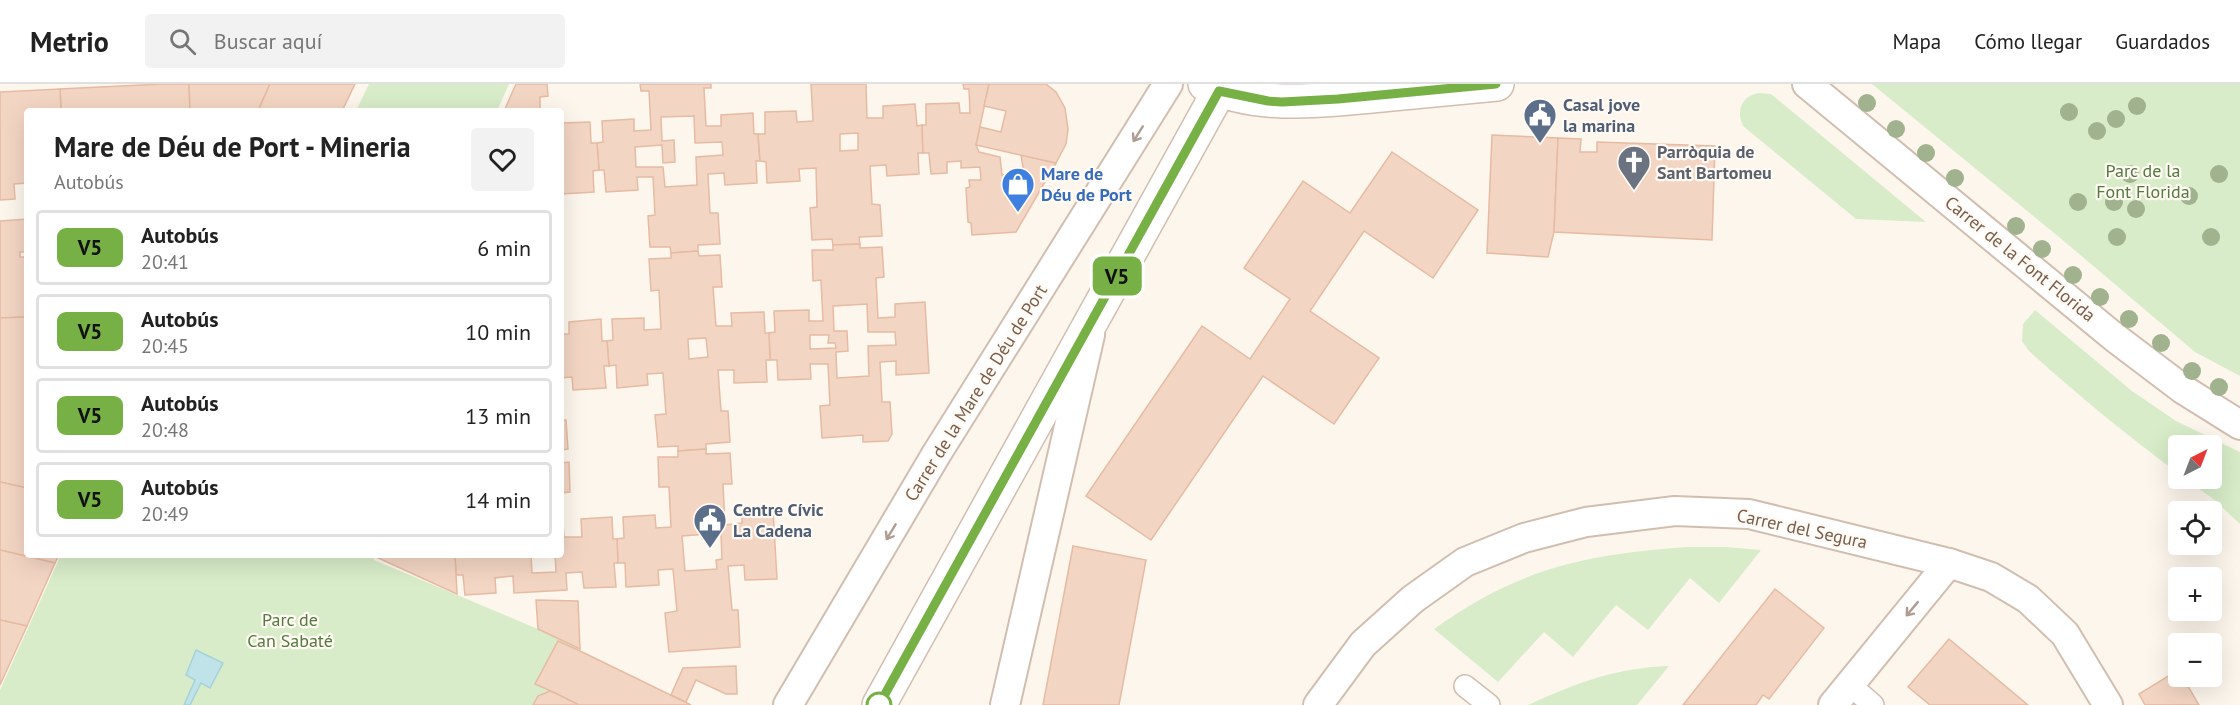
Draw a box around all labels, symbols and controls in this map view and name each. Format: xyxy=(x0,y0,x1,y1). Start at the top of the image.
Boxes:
search box xyxy=(145,14,565,68)
text: Metrio xyxy=(30,23,109,60)
icon: search xyxy=(166,25,199,58)
text: Buscar aquí xyxy=(214,27,322,55)
text: Mapa xyxy=(1892,28,1941,55)
text: Cómo llegar xyxy=(1974,28,2082,55)
text: Guardados xyxy=(2115,28,2210,55)
place label: Casal jove la marina xyxy=(1563,93,1640,137)
public building icon: Casal jove la marina xyxy=(1522,97,1558,144)
one-way arrow xyxy=(1132,125,1144,142)
text: Mare de Déu de Port - Mineria xyxy=(54,128,411,165)
button: heart xyxy=(471,128,534,191)
place label: Parròquia de Sant Bartomeu xyxy=(1657,140,1772,184)
church icon: Parròquia de Sant Bartomeu xyxy=(1616,144,1652,191)
park label: Parc de la Font Florida xyxy=(2096,159,2190,203)
place label: Mare de Déu de Port xyxy=(1041,162,1133,206)
shop icon: Mare de Déu de Port xyxy=(1000,166,1036,213)
text: Autobús xyxy=(54,169,124,195)
street label: Carrer de la Font Florida xyxy=(1940,191,2100,326)
text: Autobús xyxy=(141,221,218,249)
text: V5 xyxy=(78,234,102,261)
text: 6 min xyxy=(477,234,531,262)
text: 20:41 xyxy=(141,249,189,275)
line badge: V5 xyxy=(1090,256,1144,296)
text: V5 xyxy=(1105,263,1129,290)
street label: Carrer de la Mare de Déu de Port xyxy=(899,280,1052,506)
text: Autobús xyxy=(141,305,218,333)
text: V5 xyxy=(78,318,102,345)
text: 10 min xyxy=(465,318,531,346)
text: 20:45 xyxy=(141,333,189,359)
text: Autobús xyxy=(141,389,218,417)
text: V5 xyxy=(78,402,102,429)
text: 13 min xyxy=(465,402,531,430)
text: 20:48 xyxy=(141,417,189,443)
north arrow xyxy=(2168,435,2222,489)
map controls xyxy=(2168,435,2222,687)
text: Autobús xyxy=(141,473,218,501)
text: V5 xyxy=(78,486,102,513)
text: 14 min xyxy=(465,486,531,514)
place label: Centre Cívic La Cadena xyxy=(733,498,824,542)
text: 20:49 xyxy=(141,501,189,527)
button: locate xyxy=(2168,501,2222,555)
public building icon: Centre Cívic La Cadena xyxy=(692,502,728,549)
street label: Carrer del Segura xyxy=(1735,503,1870,554)
one-way arrow xyxy=(884,523,896,540)
button: + xyxy=(2168,567,2222,621)
one-way arrow xyxy=(1906,601,1919,617)
park label: Parc de Can Sabaté xyxy=(247,608,333,652)
button: − xyxy=(2168,633,2222,687)
unlabelled marker xyxy=(866,692,892,705)

